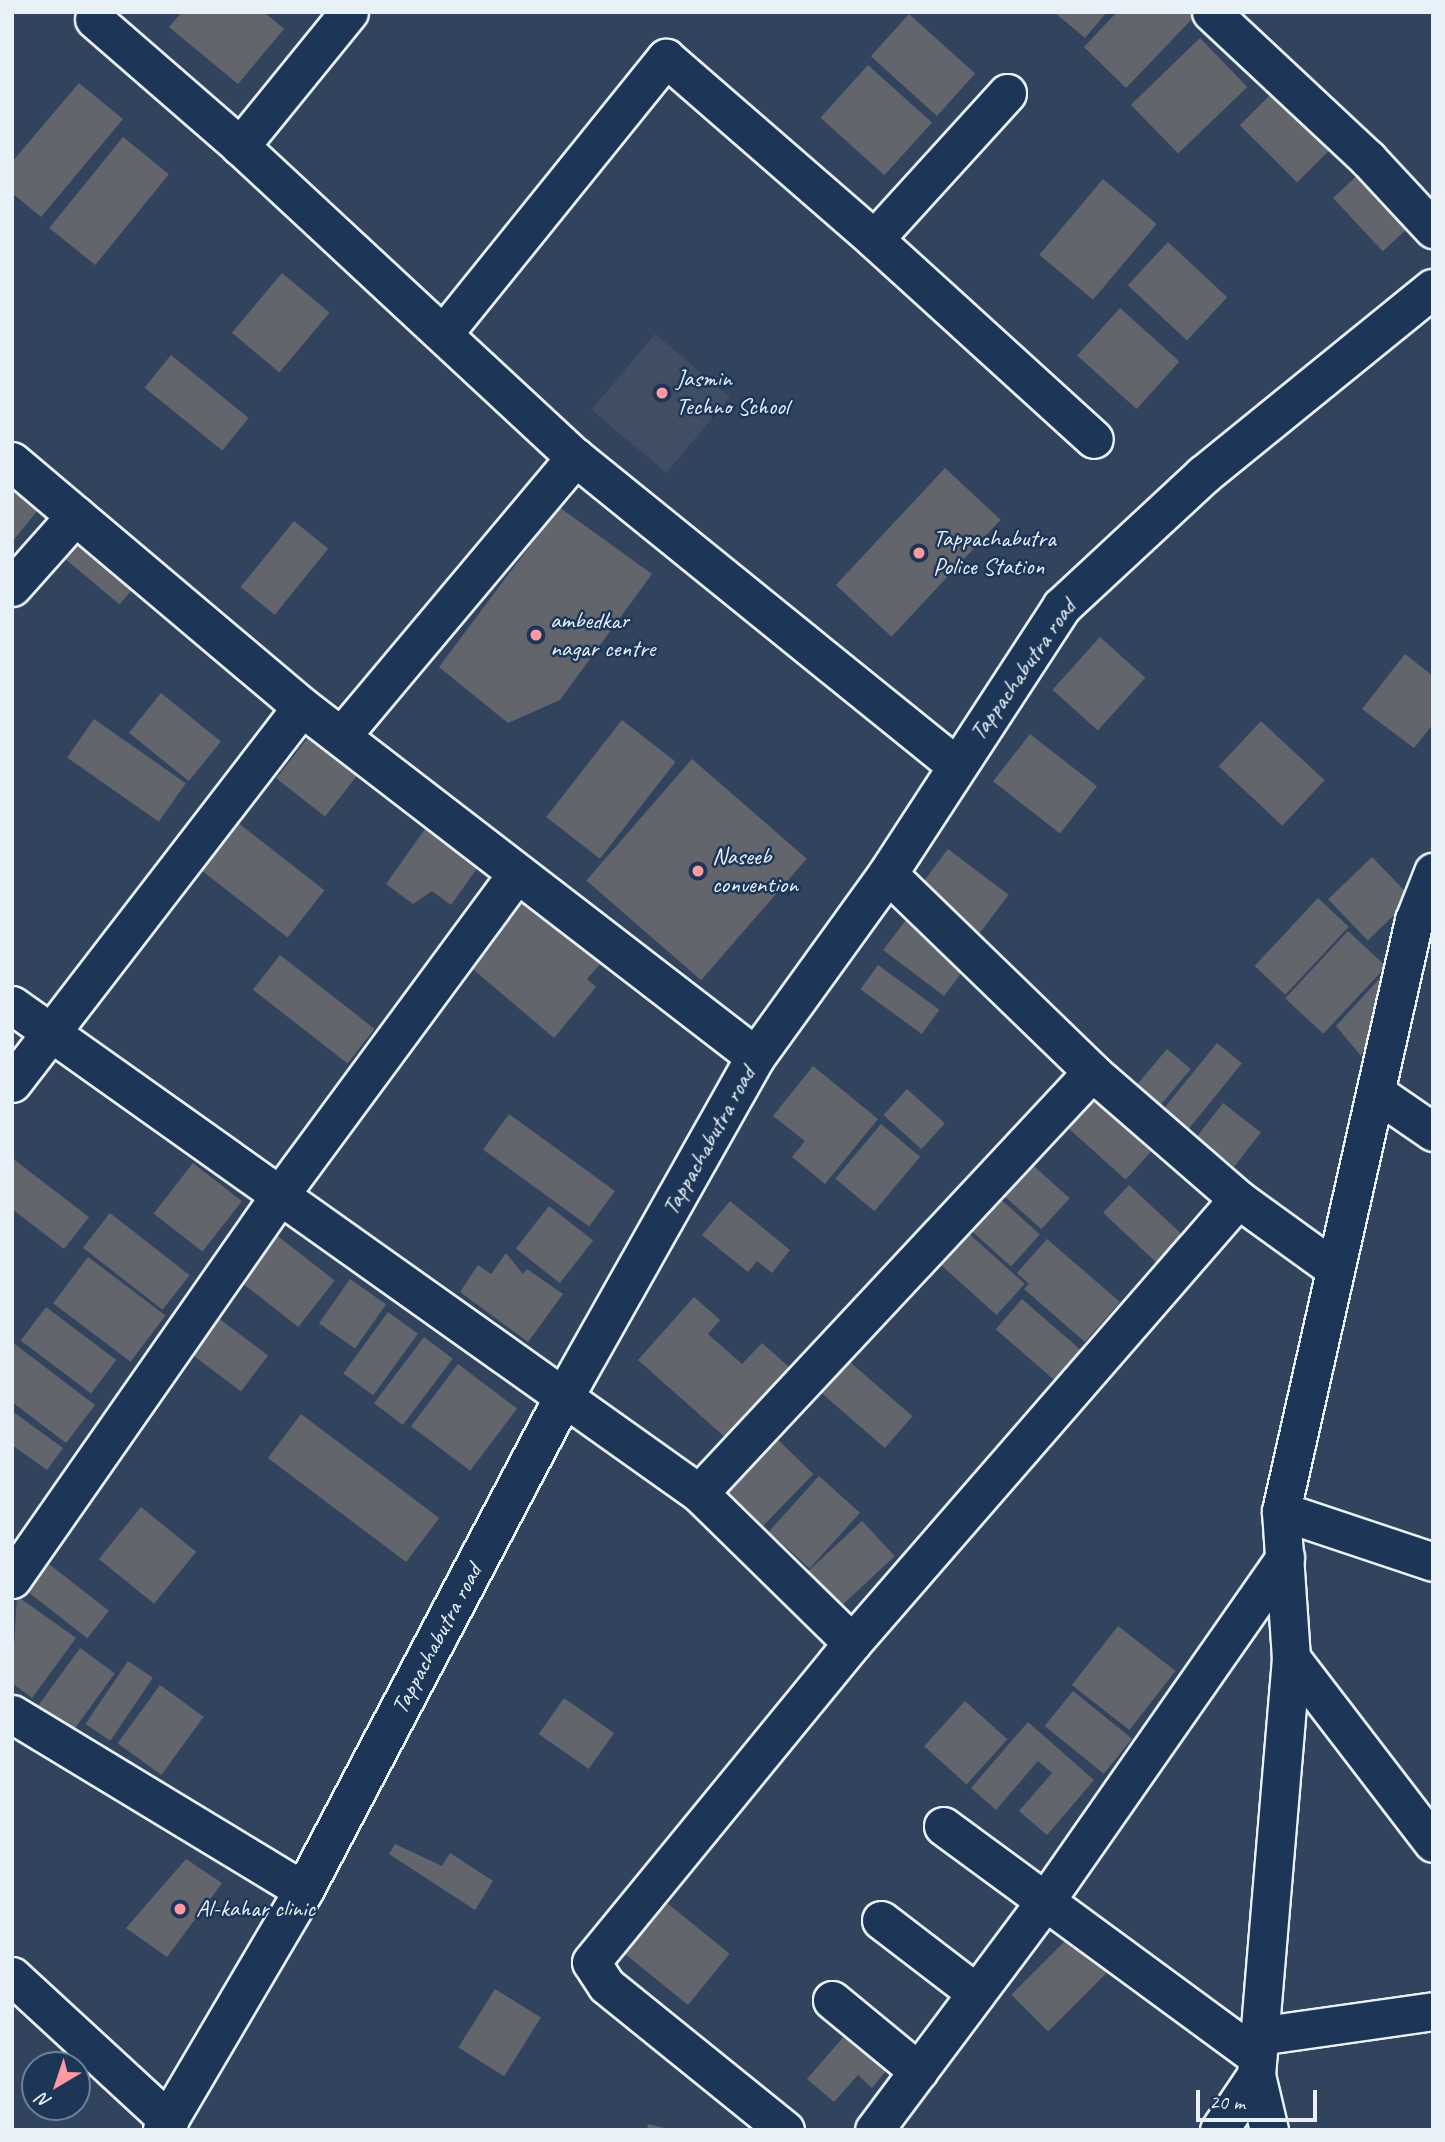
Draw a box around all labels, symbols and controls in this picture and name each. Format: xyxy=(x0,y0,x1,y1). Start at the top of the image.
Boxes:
place label: Jasmin Techno School xyxy=(676,365,789,421)
marker: Jasmin Techno School xyxy=(654,385,670,401)
place label: Tappachabutra Police Station xyxy=(933,525,1056,581)
marker: Tappachabutra Police Station xyxy=(911,545,927,561)
street label: Tappachabutra road xyxy=(964,594,1082,746)
place label: ambedkar nagar centre xyxy=(550,607,655,663)
marker: ambedkar nagar centre xyxy=(528,627,544,643)
place label: Naseeb convention xyxy=(712,843,798,899)
marker: Naseeb convention xyxy=(690,863,706,879)
street label: Tappachabutra road xyxy=(657,1062,761,1220)
street label: Tappachabutra road xyxy=(386,1560,488,1718)
place label: Al-kahar clinic xyxy=(196,1895,315,1923)
marker: Al-kahar clinic xyxy=(170,1899,190,1919)
north arrow xyxy=(21,2051,91,2121)
scale bar xyxy=(1200,2076,1321,2120)
text: N xyxy=(32,2088,56,2114)
text: 20 m xyxy=(1209,2089,1245,2115)

